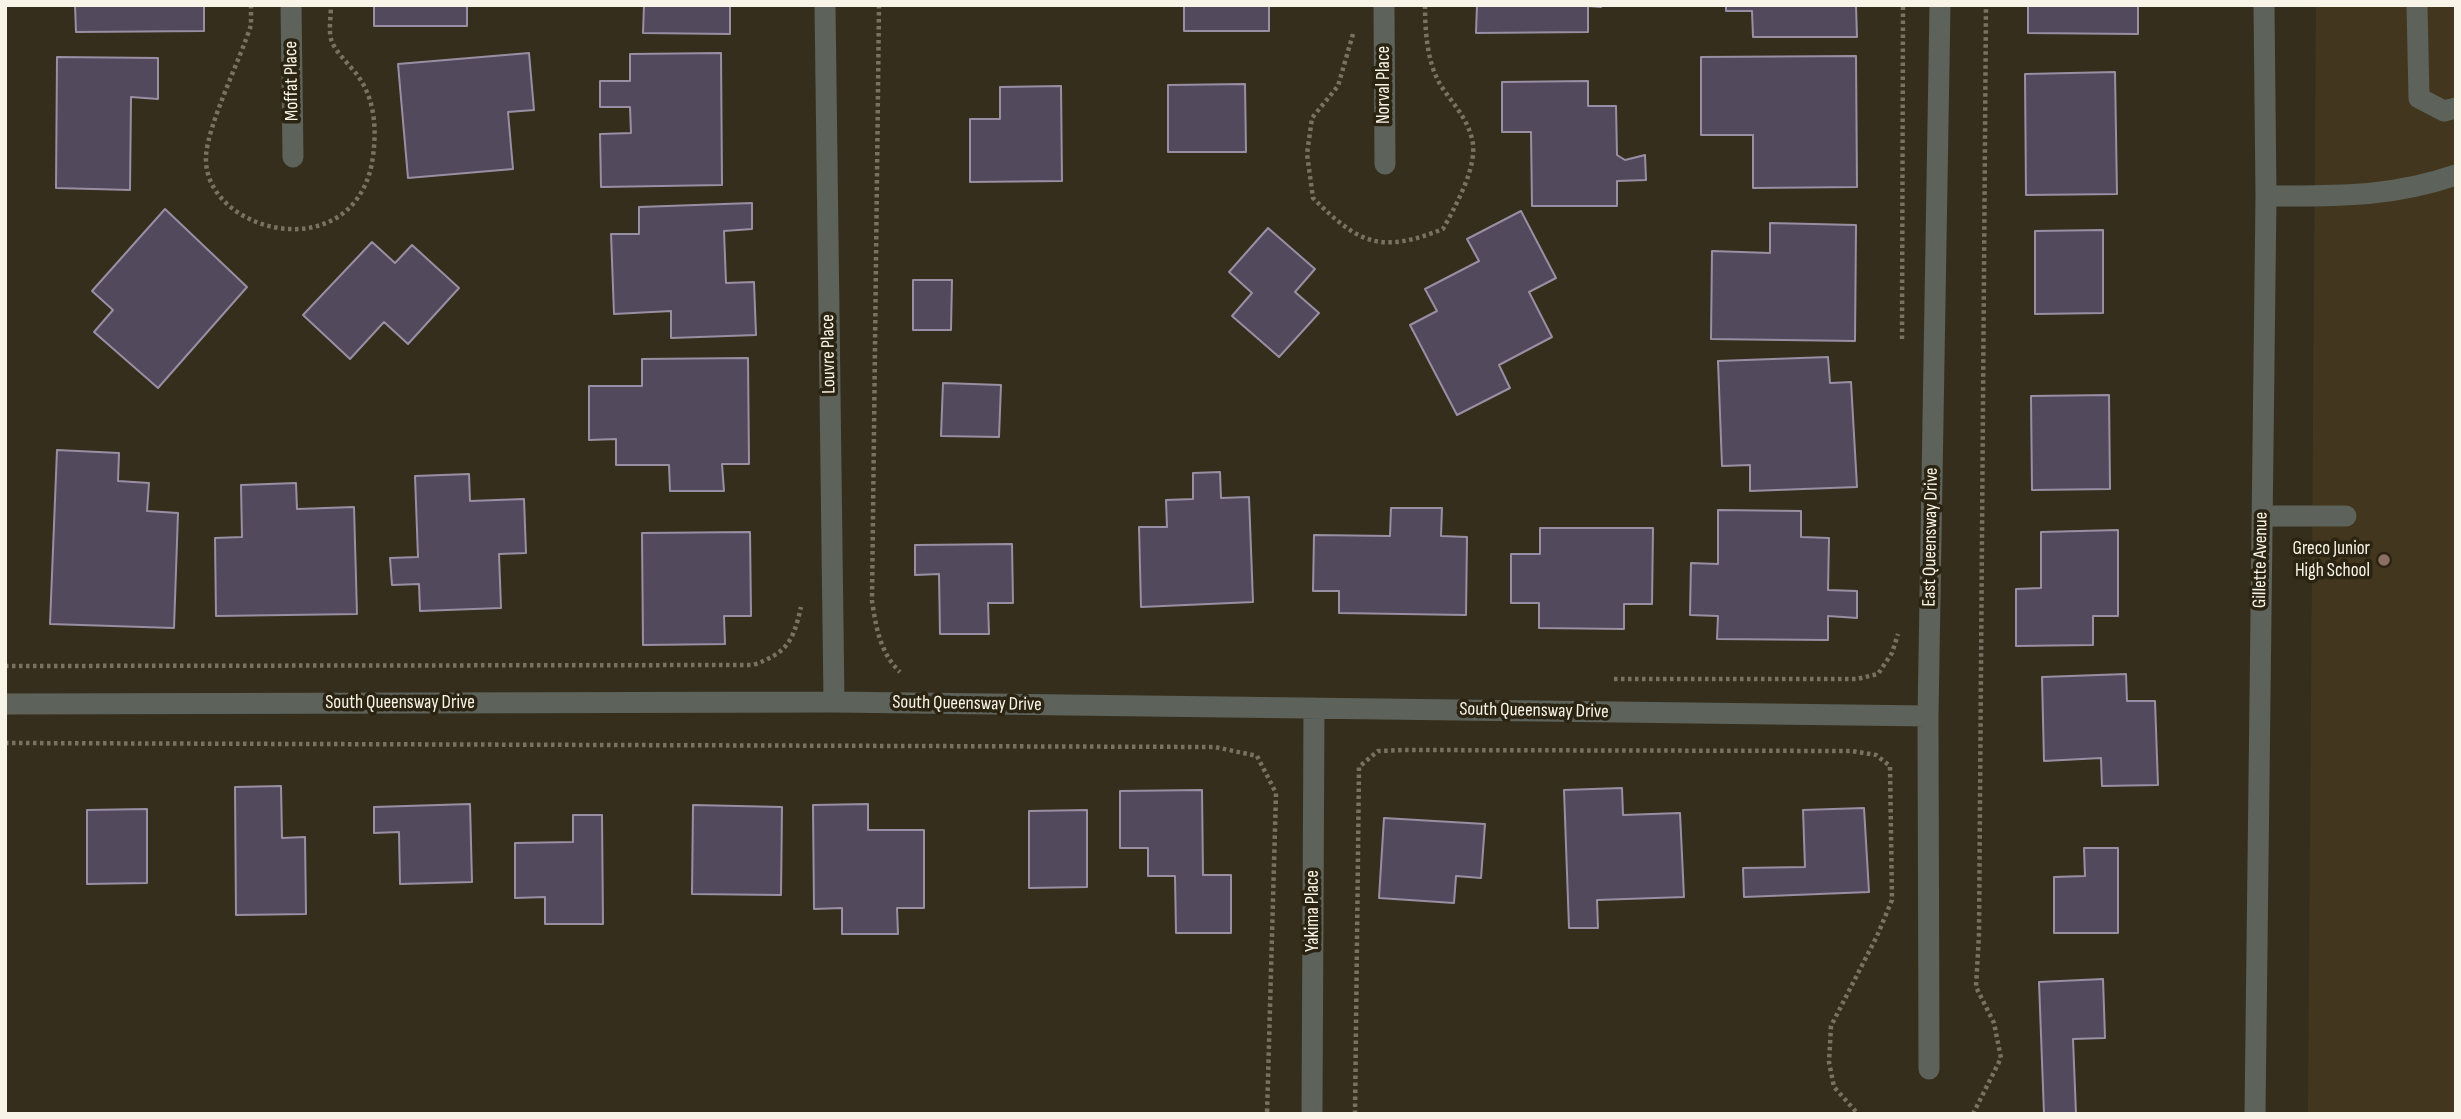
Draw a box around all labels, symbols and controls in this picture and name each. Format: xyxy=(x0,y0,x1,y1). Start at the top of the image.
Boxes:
street label: Moffat Place xyxy=(280,41,304,121)
street label: Norval Place xyxy=(1373,46,1395,124)
street label: Louvre Place xyxy=(817,314,841,394)
street label: East Queensway Drive xyxy=(1918,467,1944,607)
street label: Gillette Avenue xyxy=(2249,512,2273,608)
place label: Greco Junior High School xyxy=(2292,538,2370,582)
marker: Greco Junior High School xyxy=(2376,552,2392,568)
street label: South Queensway Drive xyxy=(892,691,1042,717)
street label: South Queensway Drive xyxy=(325,692,475,714)
street label: South Queensway Drive xyxy=(1459,698,1609,724)
street label: Yakima Place xyxy=(1302,870,1324,952)

